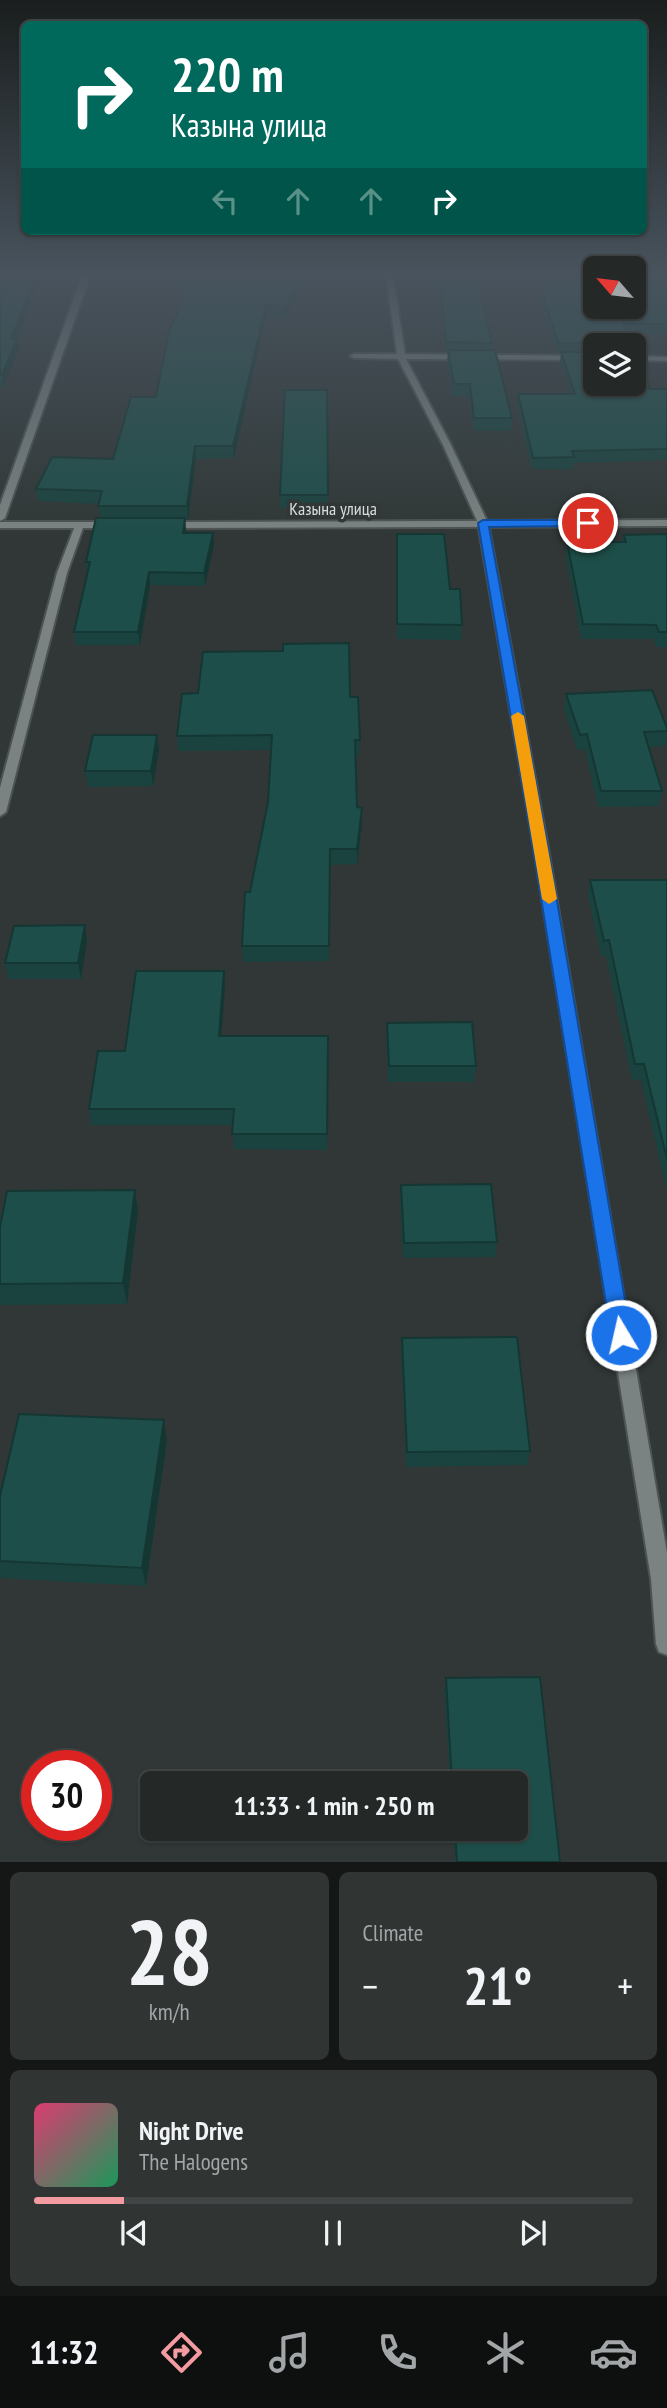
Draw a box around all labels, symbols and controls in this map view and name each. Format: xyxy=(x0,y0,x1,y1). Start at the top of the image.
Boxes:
text: 220 m xyxy=(171,42,284,106)
icon: right xyxy=(56,49,147,140)
text: Казына улица xyxy=(171,104,327,146)
icon: left xyxy=(206,182,244,220)
icon: ahead xyxy=(279,182,317,220)
icon: ahead xyxy=(352,182,390,220)
icon: right xyxy=(425,182,463,220)
north arrow xyxy=(583,256,646,318)
map controls xyxy=(583,256,646,396)
button: layers xyxy=(583,333,646,396)
pin xyxy=(558,493,618,553)
street label: Казына улица xyxy=(289,497,377,520)
icon: arrive xyxy=(569,504,607,542)
position arrow xyxy=(584,1298,658,1372)
speed limit sign: 30 xyxy=(21,1750,112,1841)
text: 11:33 · 1 min · 250 m xyxy=(234,1789,434,1822)
text: 28 xyxy=(126,1892,213,2010)
text: Climate xyxy=(363,1918,423,1947)
text: 21° xyxy=(463,1952,532,2019)
text: − xyxy=(363,1961,378,2010)
text: + xyxy=(617,1961,633,2010)
text: km/h xyxy=(149,1997,190,2026)
text: Night Drive xyxy=(139,2114,244,2147)
text: The Halogens xyxy=(139,2147,248,2176)
icon: previous xyxy=(115,2214,153,2252)
icon: pause xyxy=(314,2214,352,2252)
icon: next xyxy=(514,2214,552,2252)
icon: directions xyxy=(157,2328,206,2377)
icon: music xyxy=(265,2328,314,2377)
icon: phone xyxy=(373,2328,422,2377)
icon: climate xyxy=(481,2328,530,2377)
icon: car xyxy=(589,2328,638,2377)
text: 11:32 xyxy=(29,2331,99,2373)

